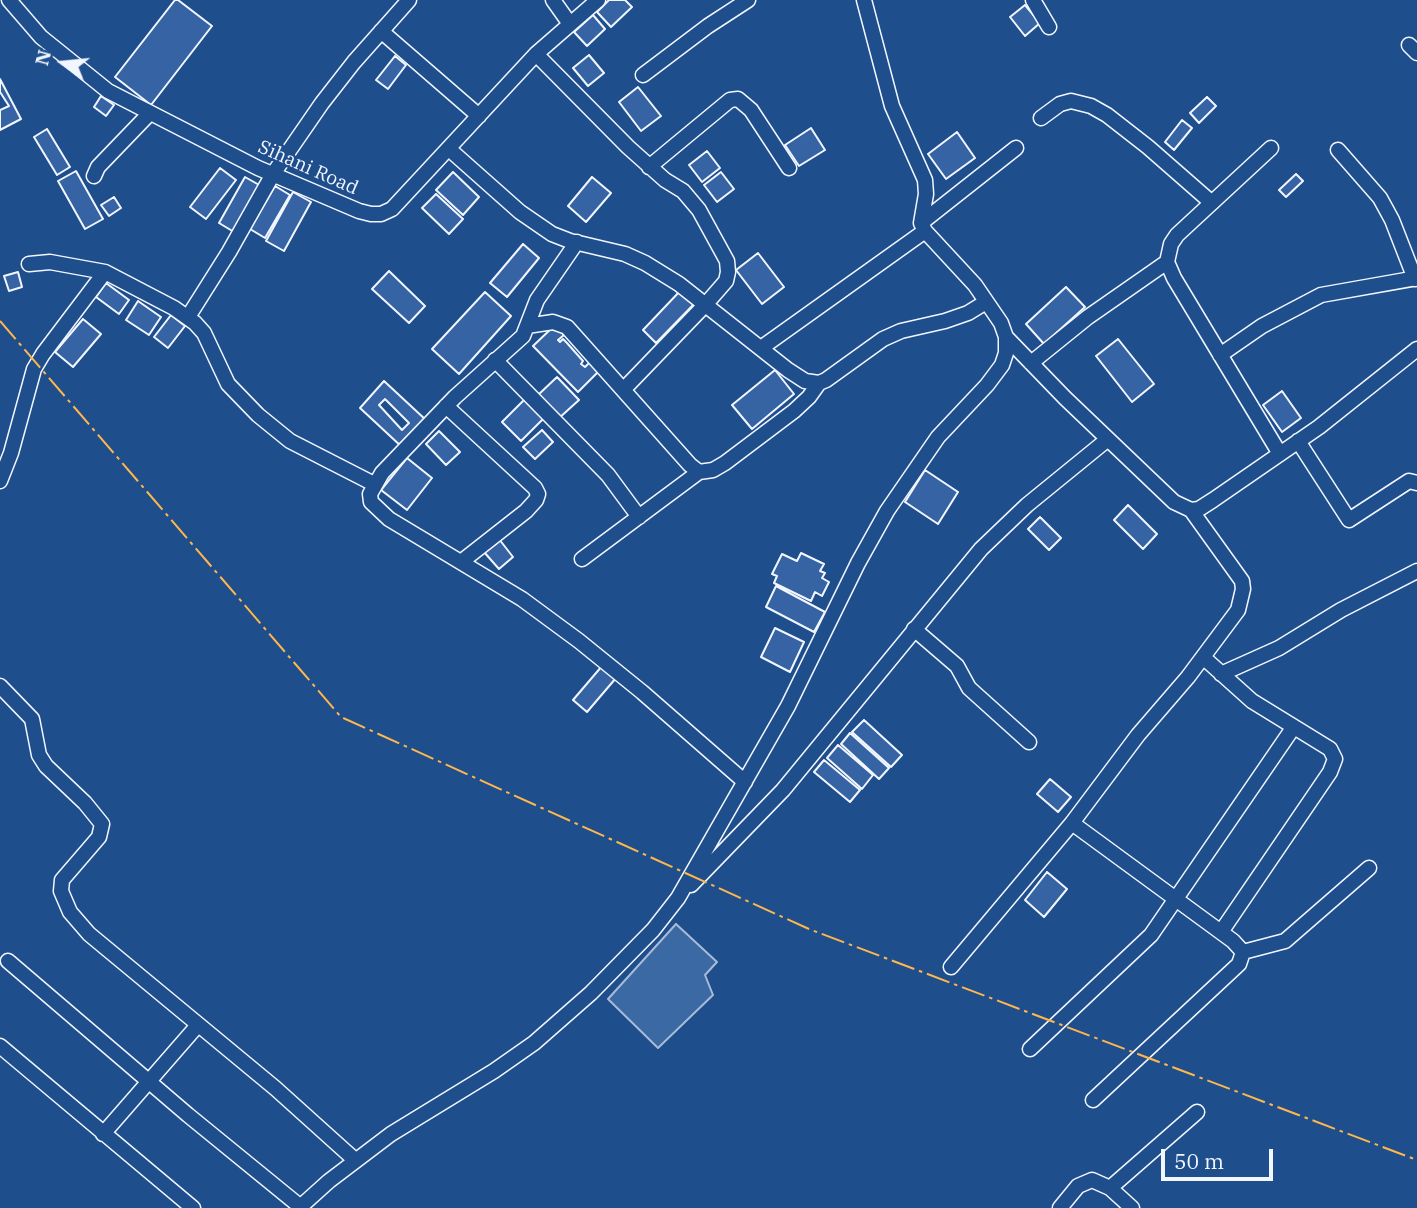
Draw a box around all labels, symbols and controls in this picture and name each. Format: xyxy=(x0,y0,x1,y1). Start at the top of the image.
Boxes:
north arrow xyxy=(28,28,98,98)
text: N xyxy=(29,47,56,68)
street label: Sihani Road xyxy=(254,136,362,200)
scale bar xyxy=(1165,1134,1277,1178)
text: 50 m xyxy=(1174,1147,1224,1175)

